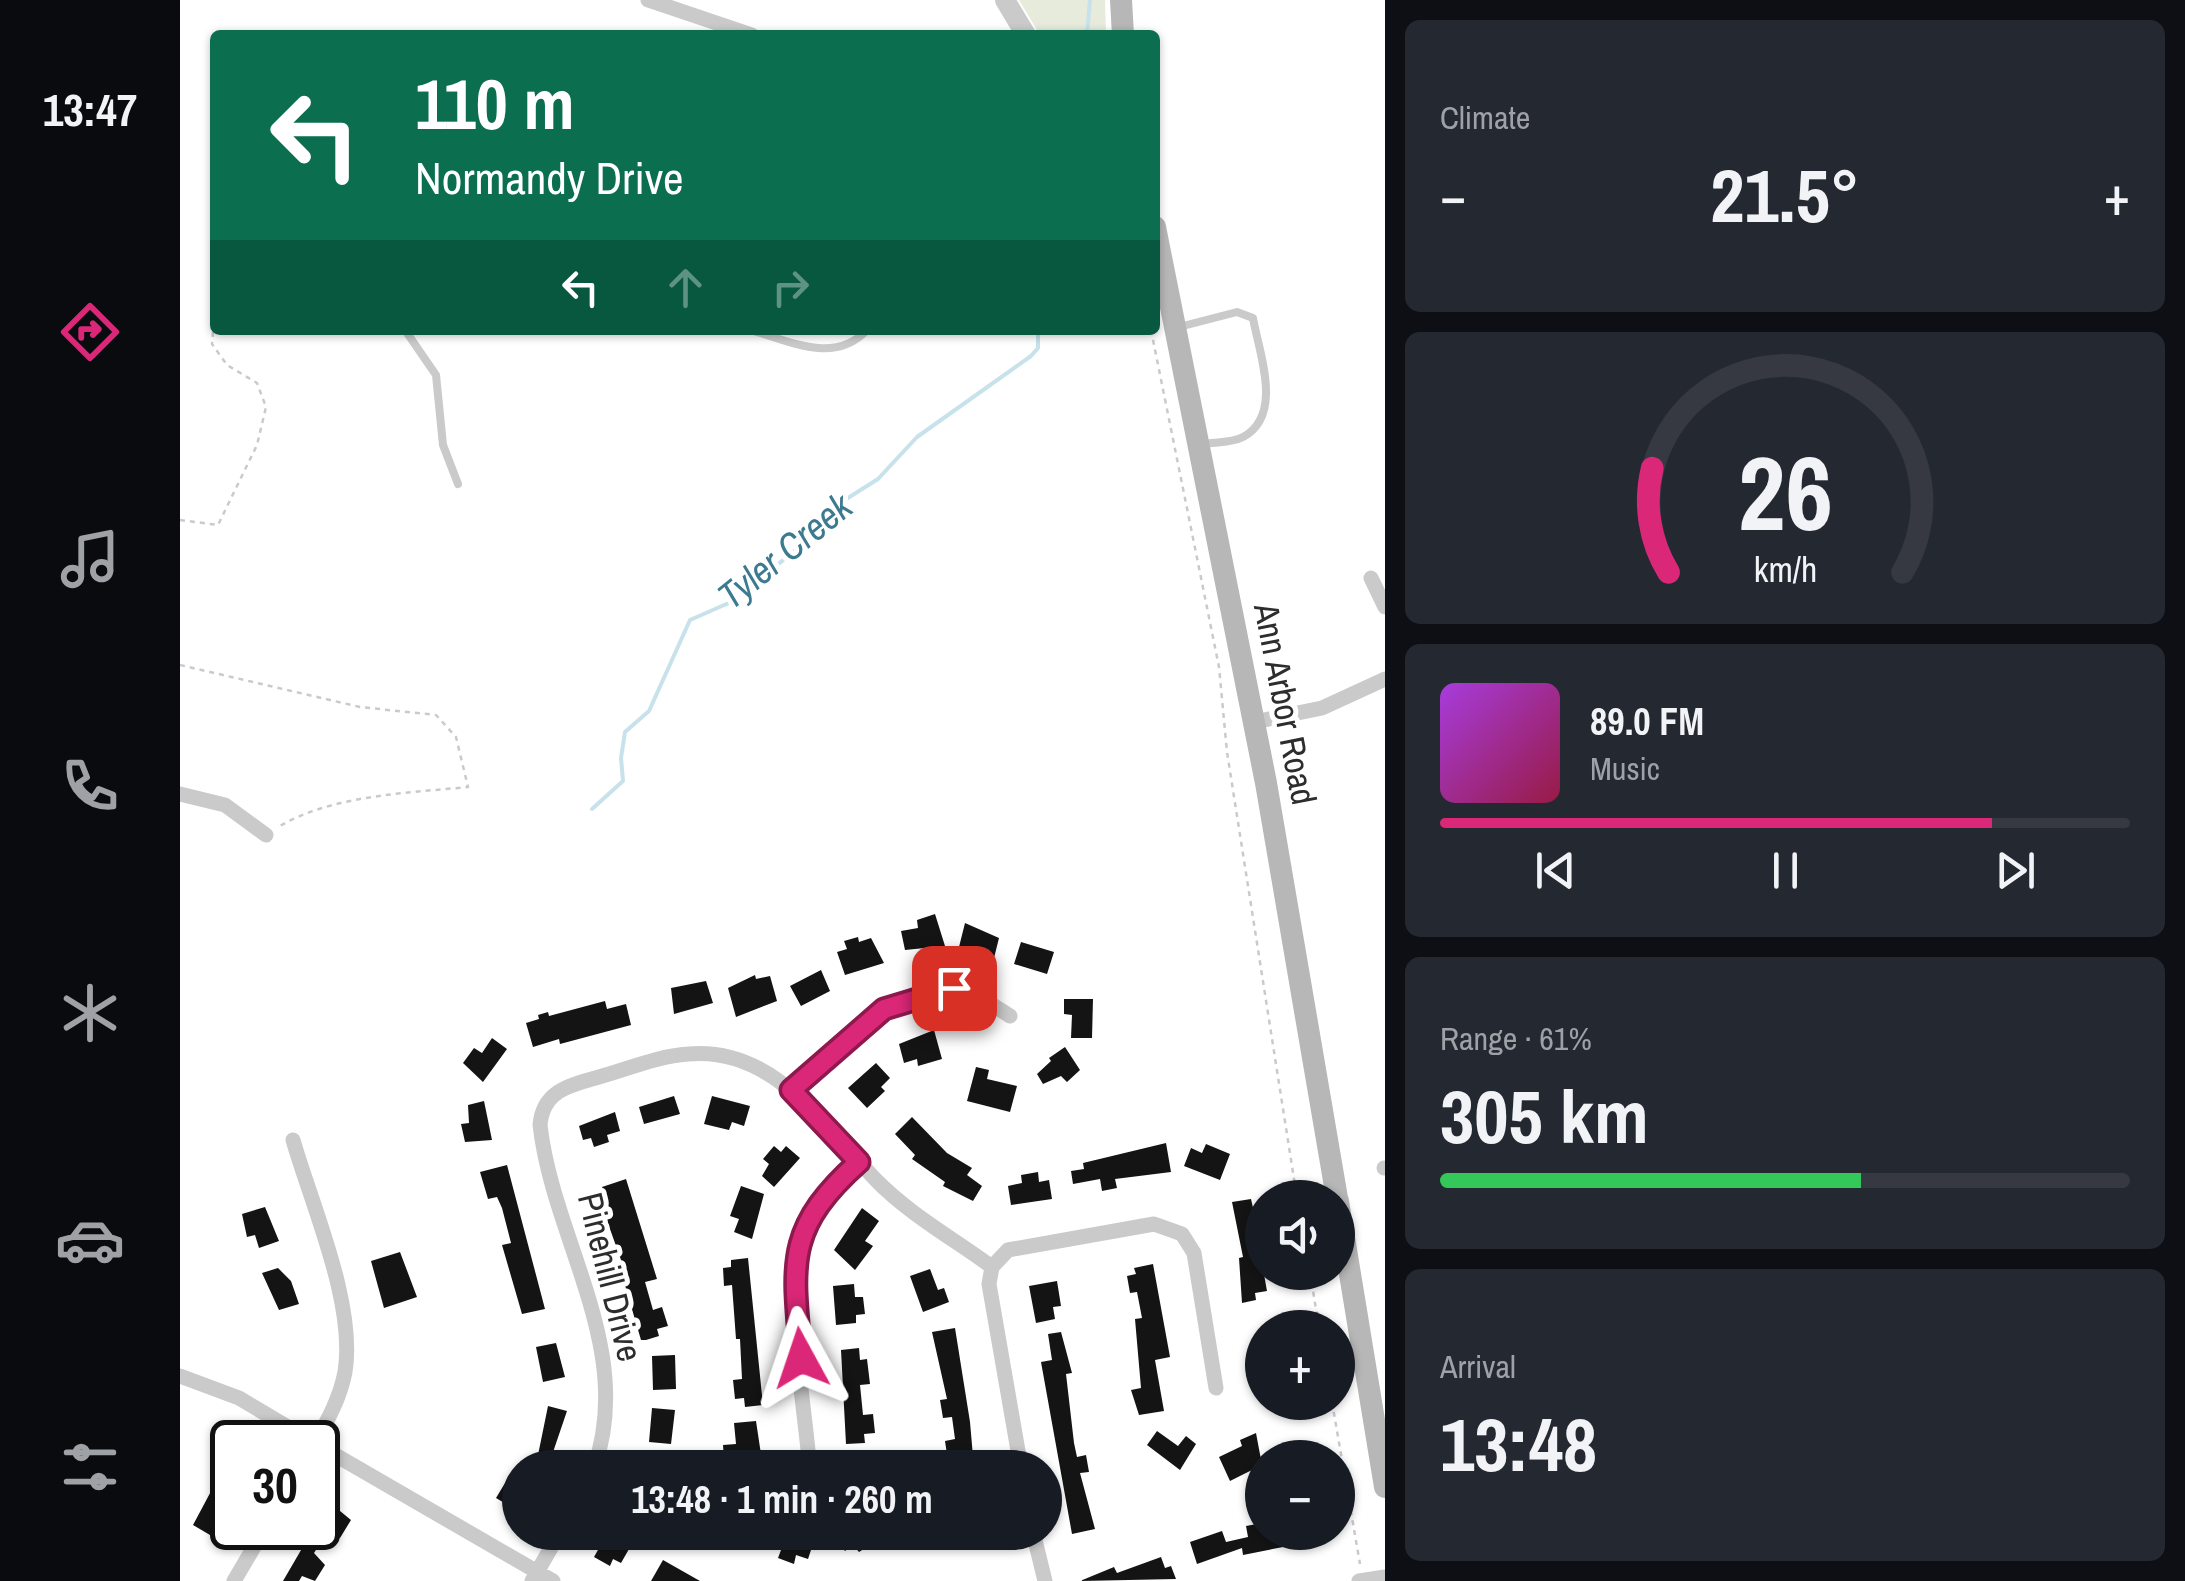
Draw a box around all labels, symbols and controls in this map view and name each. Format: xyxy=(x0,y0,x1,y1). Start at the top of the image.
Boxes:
text: 110 m xyxy=(415,57,575,151)
icon: left xyxy=(250,70,380,200)
text: 13:47 xyxy=(43,79,137,140)
text: Climate xyxy=(1440,96,1530,139)
text: 21.5° xyxy=(1710,144,1860,245)
text: Normandy Drive xyxy=(415,147,684,208)
text: − xyxy=(1440,158,1466,232)
text: + xyxy=(2104,158,2130,232)
icon: left xyxy=(553,260,608,315)
icon: ahead xyxy=(658,260,713,315)
icon: right xyxy=(763,260,818,315)
icon: directions xyxy=(55,297,125,367)
text: 26 xyxy=(1738,422,1832,562)
water label: Tyler Creek xyxy=(707,480,864,620)
icon: music xyxy=(55,524,125,594)
text: km/h xyxy=(1753,545,1817,593)
street label: Ann Arbor Road xyxy=(1243,598,1328,809)
text: 89.0 FM xyxy=(1590,696,1704,747)
text: Music xyxy=(1590,747,1660,790)
icon: phone xyxy=(55,751,125,821)
icon: previous xyxy=(1528,843,1583,898)
icon: pause xyxy=(1758,843,1813,898)
icon: next xyxy=(1988,843,2043,898)
pin xyxy=(912,946,997,1031)
icon: arrive xyxy=(927,961,982,1016)
icon: climate xyxy=(55,978,125,1048)
text: Range · 61% xyxy=(1440,1017,1592,1060)
text: 305 km xyxy=(1440,1065,1649,1166)
map controls xyxy=(1245,1180,1355,1550)
button: sound xyxy=(1245,1180,1355,1290)
street label: Pinehill Drive xyxy=(567,1188,654,1366)
icon: car xyxy=(55,1205,125,1275)
position arrow xyxy=(749,1306,853,1410)
button: + xyxy=(1245,1310,1355,1420)
text: Arrival xyxy=(1440,1345,1516,1388)
text: 13:48 xyxy=(1440,1393,1597,1494)
speed limit sign: 30 xyxy=(210,1420,340,1550)
icon: filters xyxy=(55,1432,125,1502)
button: − xyxy=(1245,1440,1355,1550)
text: 13:48 · 1 min · 260 m xyxy=(631,1474,933,1525)

